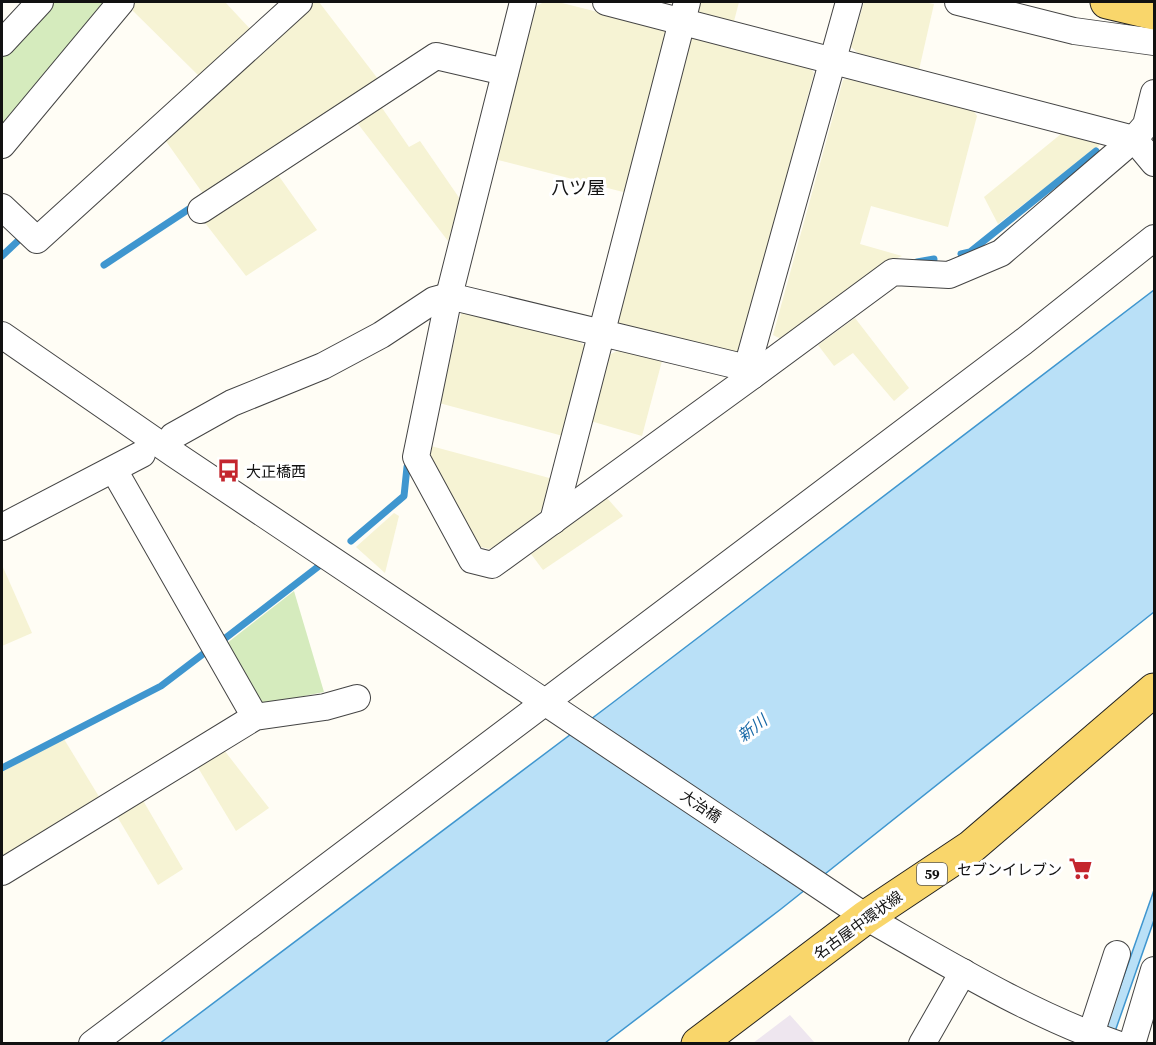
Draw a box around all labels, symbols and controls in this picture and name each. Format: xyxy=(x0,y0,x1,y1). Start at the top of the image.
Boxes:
district label: 八ツ屋 xyxy=(551,175,605,200)
bus stop icon: 大正橋西 xyxy=(215,458,241,484)
place label: 大正橋西 xyxy=(246,461,306,482)
water label: 新川 xyxy=(733,708,773,747)
street label: 大治橋 xyxy=(676,785,726,827)
supermarket icon: セブンイレブン xyxy=(1067,856,1093,882)
place label: セブンイレブン xyxy=(957,859,1062,880)
road number: 59 xyxy=(917,863,947,885)
street label: 名古屋中環状線 xyxy=(809,886,907,964)

